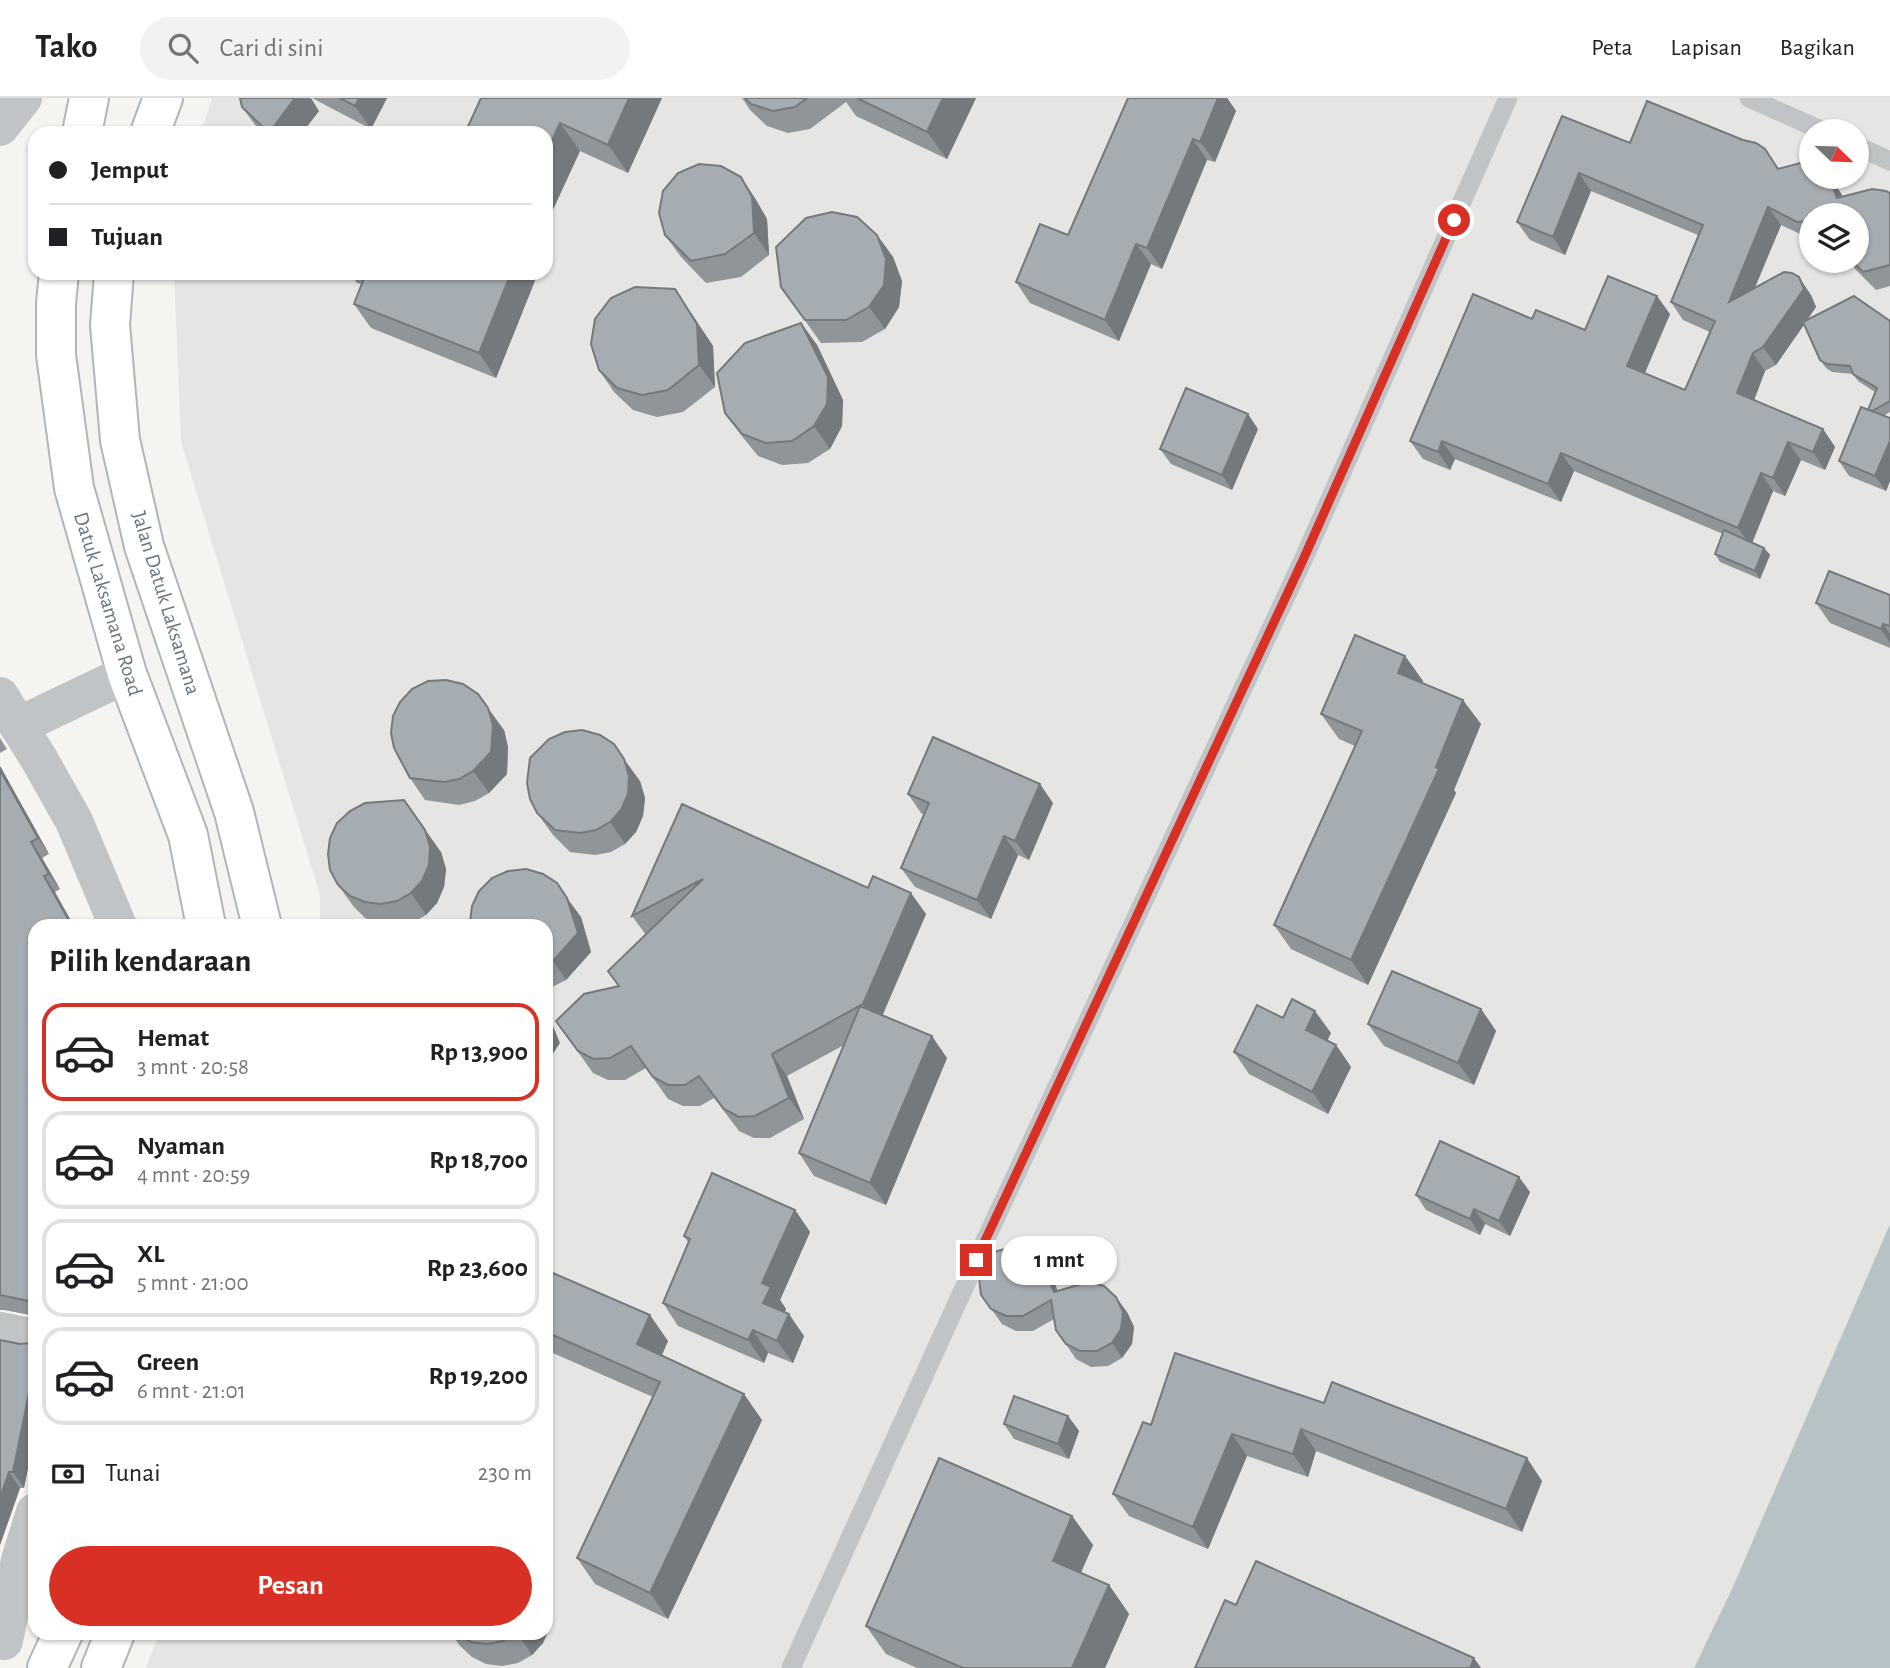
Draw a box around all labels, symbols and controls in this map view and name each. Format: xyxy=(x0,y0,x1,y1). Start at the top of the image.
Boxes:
search box xyxy=(140,17,630,80)
icon: search xyxy=(164,29,202,67)
text: Tako xyxy=(35,31,98,64)
text: Cari di sini xyxy=(220,35,323,61)
text: Peta xyxy=(1591,36,1633,60)
text: Lapisan xyxy=(1671,36,1742,60)
text: Bagikan xyxy=(1780,36,1855,60)
north arrow xyxy=(1799,119,1869,189)
map controls xyxy=(1799,119,1869,273)
text: Jemput xyxy=(91,157,168,183)
button: layers xyxy=(1799,203,1869,273)
route start xyxy=(1438,204,1470,236)
text: Tujuan xyxy=(91,224,163,250)
street label: Jalan Datuk Laksamana xyxy=(128,509,204,697)
street label: Datuk Laksamana Road xyxy=(70,510,146,699)
text: Pilih kendaraan xyxy=(49,945,251,977)
icon: car xyxy=(53,1021,116,1084)
text: Hemat xyxy=(137,1025,209,1051)
text: Rp 13,900 xyxy=(430,1039,528,1065)
text: 3 mnt · 20:58 xyxy=(137,1056,249,1079)
icon: car xyxy=(53,1129,116,1192)
text: Nyaman xyxy=(137,1133,225,1159)
text: Rp 18,700 xyxy=(429,1147,528,1173)
text: 4 mnt · 20:59 xyxy=(137,1164,250,1187)
callout: 1 mnt xyxy=(1000,1236,1116,1284)
icon: car xyxy=(53,1237,116,1300)
text: XL xyxy=(137,1241,164,1267)
route end xyxy=(960,1244,992,1276)
text: 1 mnt xyxy=(1034,1249,1084,1272)
text: Rp 23,600 xyxy=(427,1255,528,1281)
text: 5 mnt · 21:00 xyxy=(137,1272,249,1295)
icon: car xyxy=(53,1345,116,1408)
text: Green xyxy=(137,1349,199,1375)
text: Rp 19,200 xyxy=(429,1363,528,1389)
text: 6 mnt · 21:01 xyxy=(137,1380,246,1403)
icon: cash xyxy=(49,1455,87,1493)
text: Tunai xyxy=(105,1460,161,1486)
text: 230 m xyxy=(478,1462,532,1485)
button: Pesan xyxy=(49,1546,532,1626)

